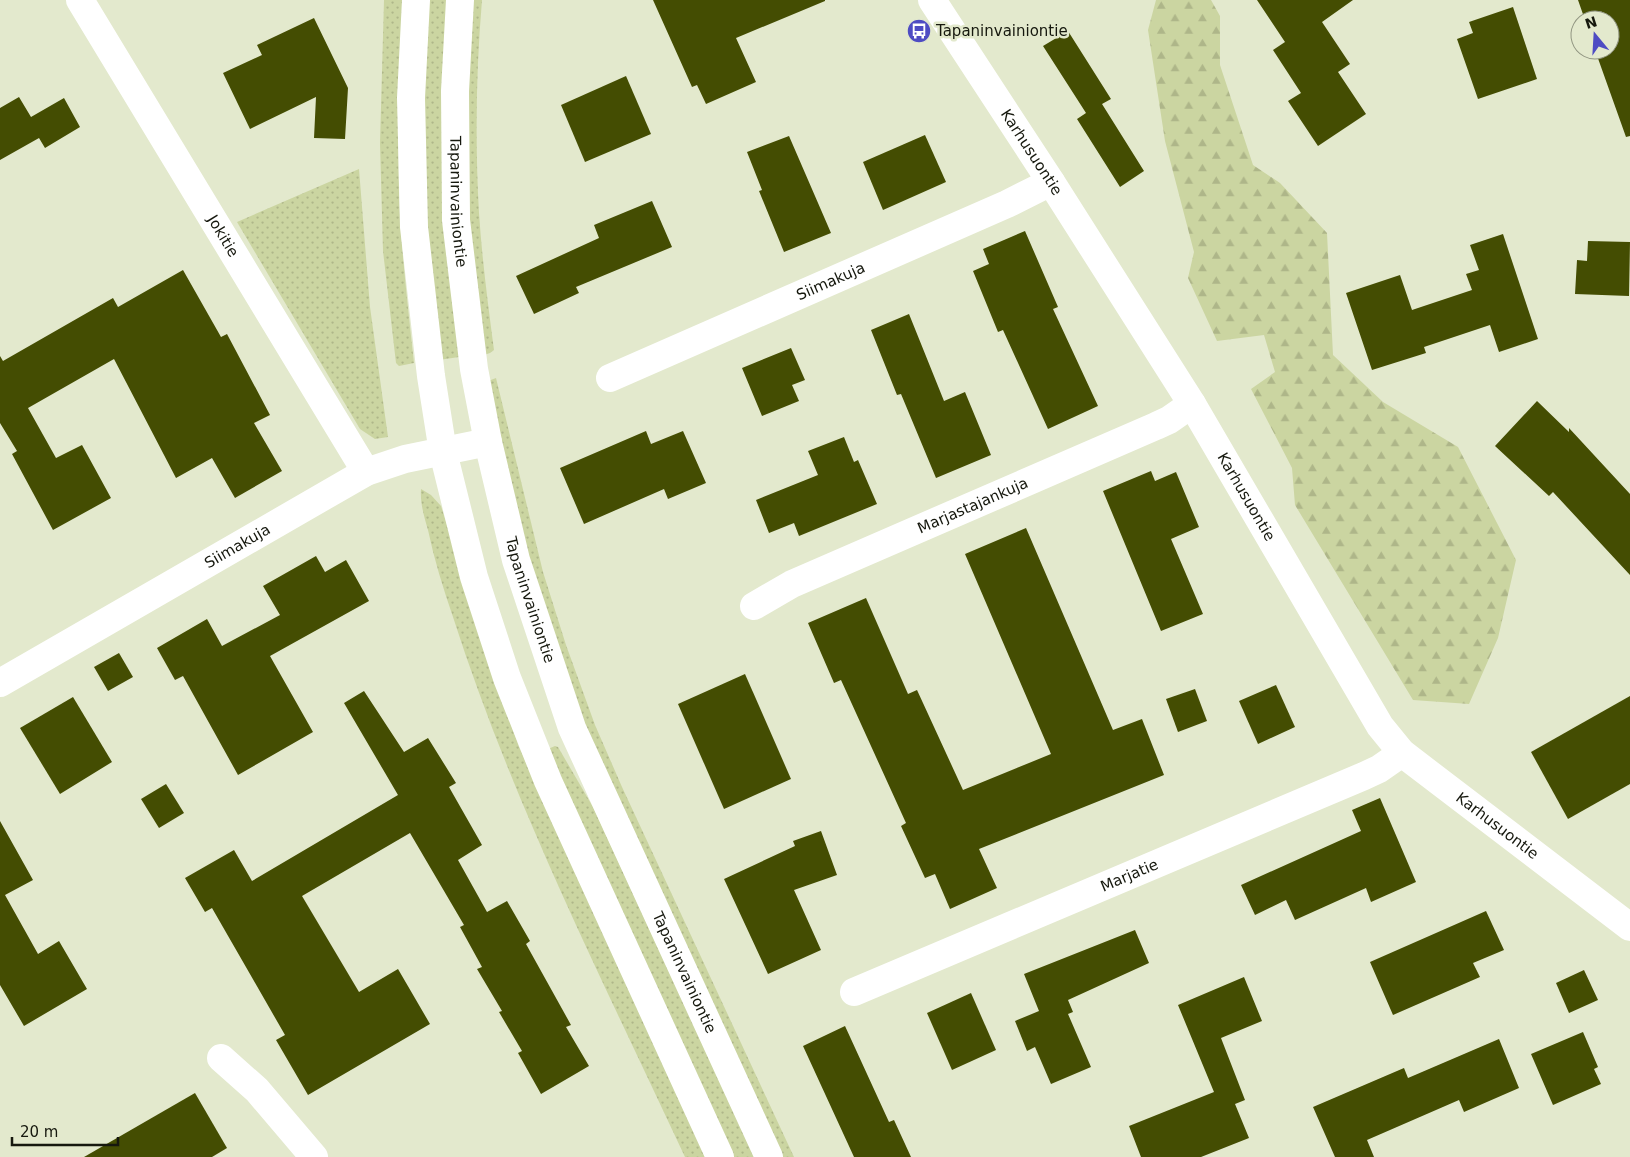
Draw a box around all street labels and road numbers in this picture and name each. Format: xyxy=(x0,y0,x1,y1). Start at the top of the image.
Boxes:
street label: Karhusuontie xyxy=(997,106,1066,199)
street label: Tapaninvainiontie xyxy=(446,135,471,268)
street label: Jokitie xyxy=(203,211,243,260)
street label: Siimakuja xyxy=(794,258,868,304)
street label: Karhusuontie xyxy=(1213,450,1279,544)
street label: Marjastajankuja xyxy=(915,474,1031,537)
street label: Siimakuja xyxy=(201,520,273,572)
street label: Tapaninvainiontie xyxy=(502,534,559,665)
street label: Karhusuontie xyxy=(1452,789,1542,863)
street label: Marjatie xyxy=(1098,855,1161,896)
street label: Tapaninvainiontie xyxy=(648,908,720,1036)

